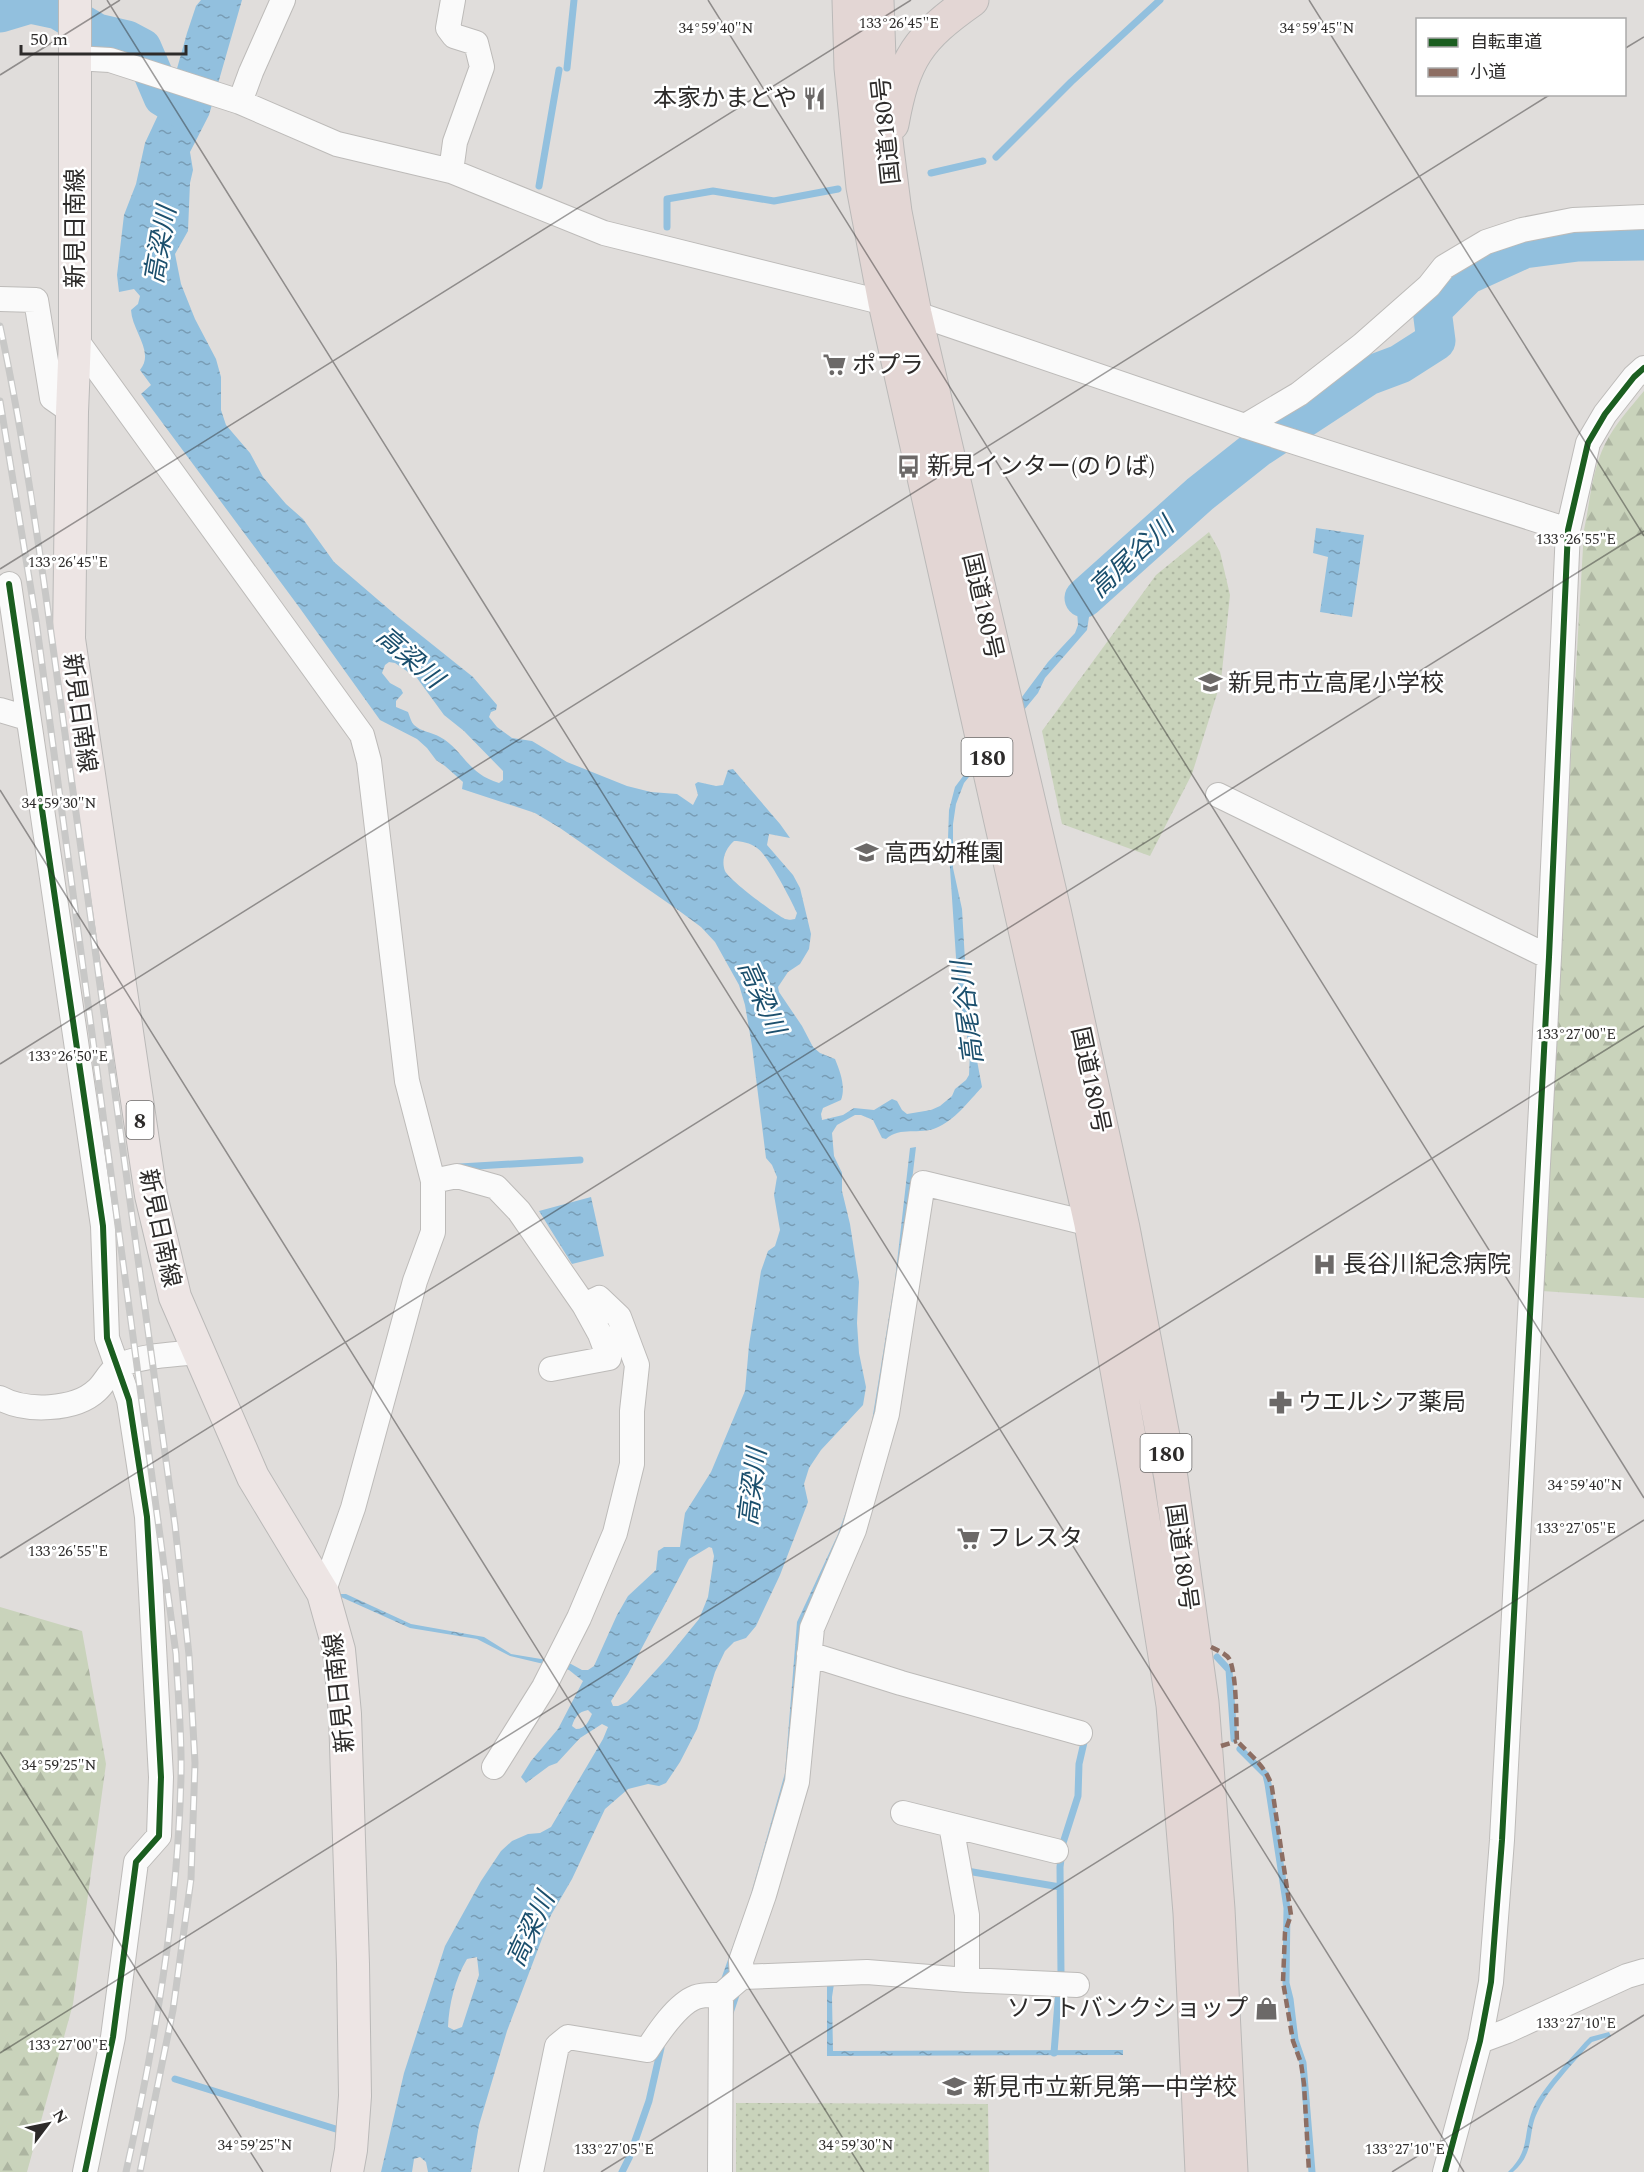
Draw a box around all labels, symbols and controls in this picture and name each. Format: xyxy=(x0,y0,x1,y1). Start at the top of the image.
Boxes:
text: 133°26'45"E xyxy=(859,12,939,35)
text: 34°59'40"N xyxy=(679,17,754,40)
text: 34°59'45"N xyxy=(1280,17,1355,40)
scale bar xyxy=(21,18,186,56)
legend xyxy=(1416,18,1626,96)
text: 50 m xyxy=(30,26,68,53)
text: 自転車道 xyxy=(1470,29,1542,56)
text: 小道 xyxy=(1470,59,1506,86)
street label: 国道180号 xyxy=(863,75,911,186)
place label: 本家かまどや xyxy=(653,81,797,117)
restaurant icon: 本家かまどや xyxy=(802,85,828,111)
street label: 新見日南線 xyxy=(58,168,94,288)
water label: 高梁川 xyxy=(135,200,188,287)
place label: ポプラ xyxy=(852,348,924,384)
supermarket icon: ポプラ xyxy=(821,352,847,378)
place label: 新見インター(のりば) xyxy=(927,449,1155,485)
bus stop icon: 新見インター(のりば) xyxy=(896,453,922,479)
water label: 高尾谷川 xyxy=(1080,506,1186,608)
text: 133°26'55"E xyxy=(1536,528,1616,551)
street label: 国道180号 xyxy=(952,550,1012,663)
text: 133°26'45"E xyxy=(28,551,108,574)
water label: 高梁川 xyxy=(367,617,454,700)
street label: 新見日南線 xyxy=(53,651,105,775)
place label: 新見市立高尾小学校 xyxy=(1228,666,1444,702)
school or university icon: 新見市立高尾小学校 xyxy=(1197,670,1223,696)
road number: 180 xyxy=(962,738,1012,776)
text: 34°59'30"N xyxy=(22,792,97,815)
place label: 高西幼稚園 xyxy=(884,836,1004,872)
school or university icon: 高西幼稚園 xyxy=(853,840,879,866)
water label: 高梁川 xyxy=(727,954,796,1044)
water label: 高尾谷川 xyxy=(941,956,994,1067)
text: 133°27'00"E xyxy=(1536,1023,1616,1046)
street label: 国道180号 xyxy=(1061,1024,1119,1137)
text: 133°26'50"E xyxy=(28,1045,108,1068)
road number: 8 xyxy=(126,1101,154,1139)
street label: 新見日南線 xyxy=(129,1166,189,1291)
place label: 長谷川紀念病院 xyxy=(1343,1247,1511,1283)
hospital icon: 長谷川紀念病院 xyxy=(1312,1251,1338,1277)
place label: ウエルシア薬局 xyxy=(1298,1385,1466,1421)
pharmacy icon: ウエルシア薬局 xyxy=(1267,1389,1293,1415)
road number: 180 xyxy=(1140,1434,1192,1472)
water label: 高梁川 xyxy=(728,1443,778,1528)
text: 34°59'40"N xyxy=(1548,1474,1623,1497)
street label: 国道180号 xyxy=(1156,1501,1206,1613)
text: 133°27'05"E xyxy=(1536,1517,1616,1540)
place label: フレスタ xyxy=(987,1521,1083,1557)
supermarket icon: フレスタ xyxy=(956,1525,982,1551)
text: 133°26'55"E xyxy=(28,1540,108,1563)
street label: 新見日南線 xyxy=(316,1631,364,1754)
text: 34°59'25"N xyxy=(22,1754,97,1777)
water label: 高梁川 xyxy=(496,1883,567,1973)
place label: ソフトバンクショップ xyxy=(1007,1991,1248,2027)
shop icon: ソフトバンクショップ xyxy=(1253,1995,1279,2021)
text: 133°27'10"E xyxy=(1536,2012,1616,2035)
text: 133°27'00"E xyxy=(28,2034,108,2057)
place label: 新見市立新見第一中学校 xyxy=(973,2070,1237,2106)
school or university icon: 新見市立新見第一中学校 xyxy=(942,2074,968,2100)
north arrow xyxy=(18,2094,78,2154)
text: N xyxy=(46,2105,74,2128)
text: 34°59'25"N xyxy=(218,2134,293,2157)
text: 34°59'30"N xyxy=(819,2134,894,2157)
text: 133°27'05"E xyxy=(574,2138,654,2161)
text: 133°27'10"E xyxy=(1365,2138,1445,2161)

